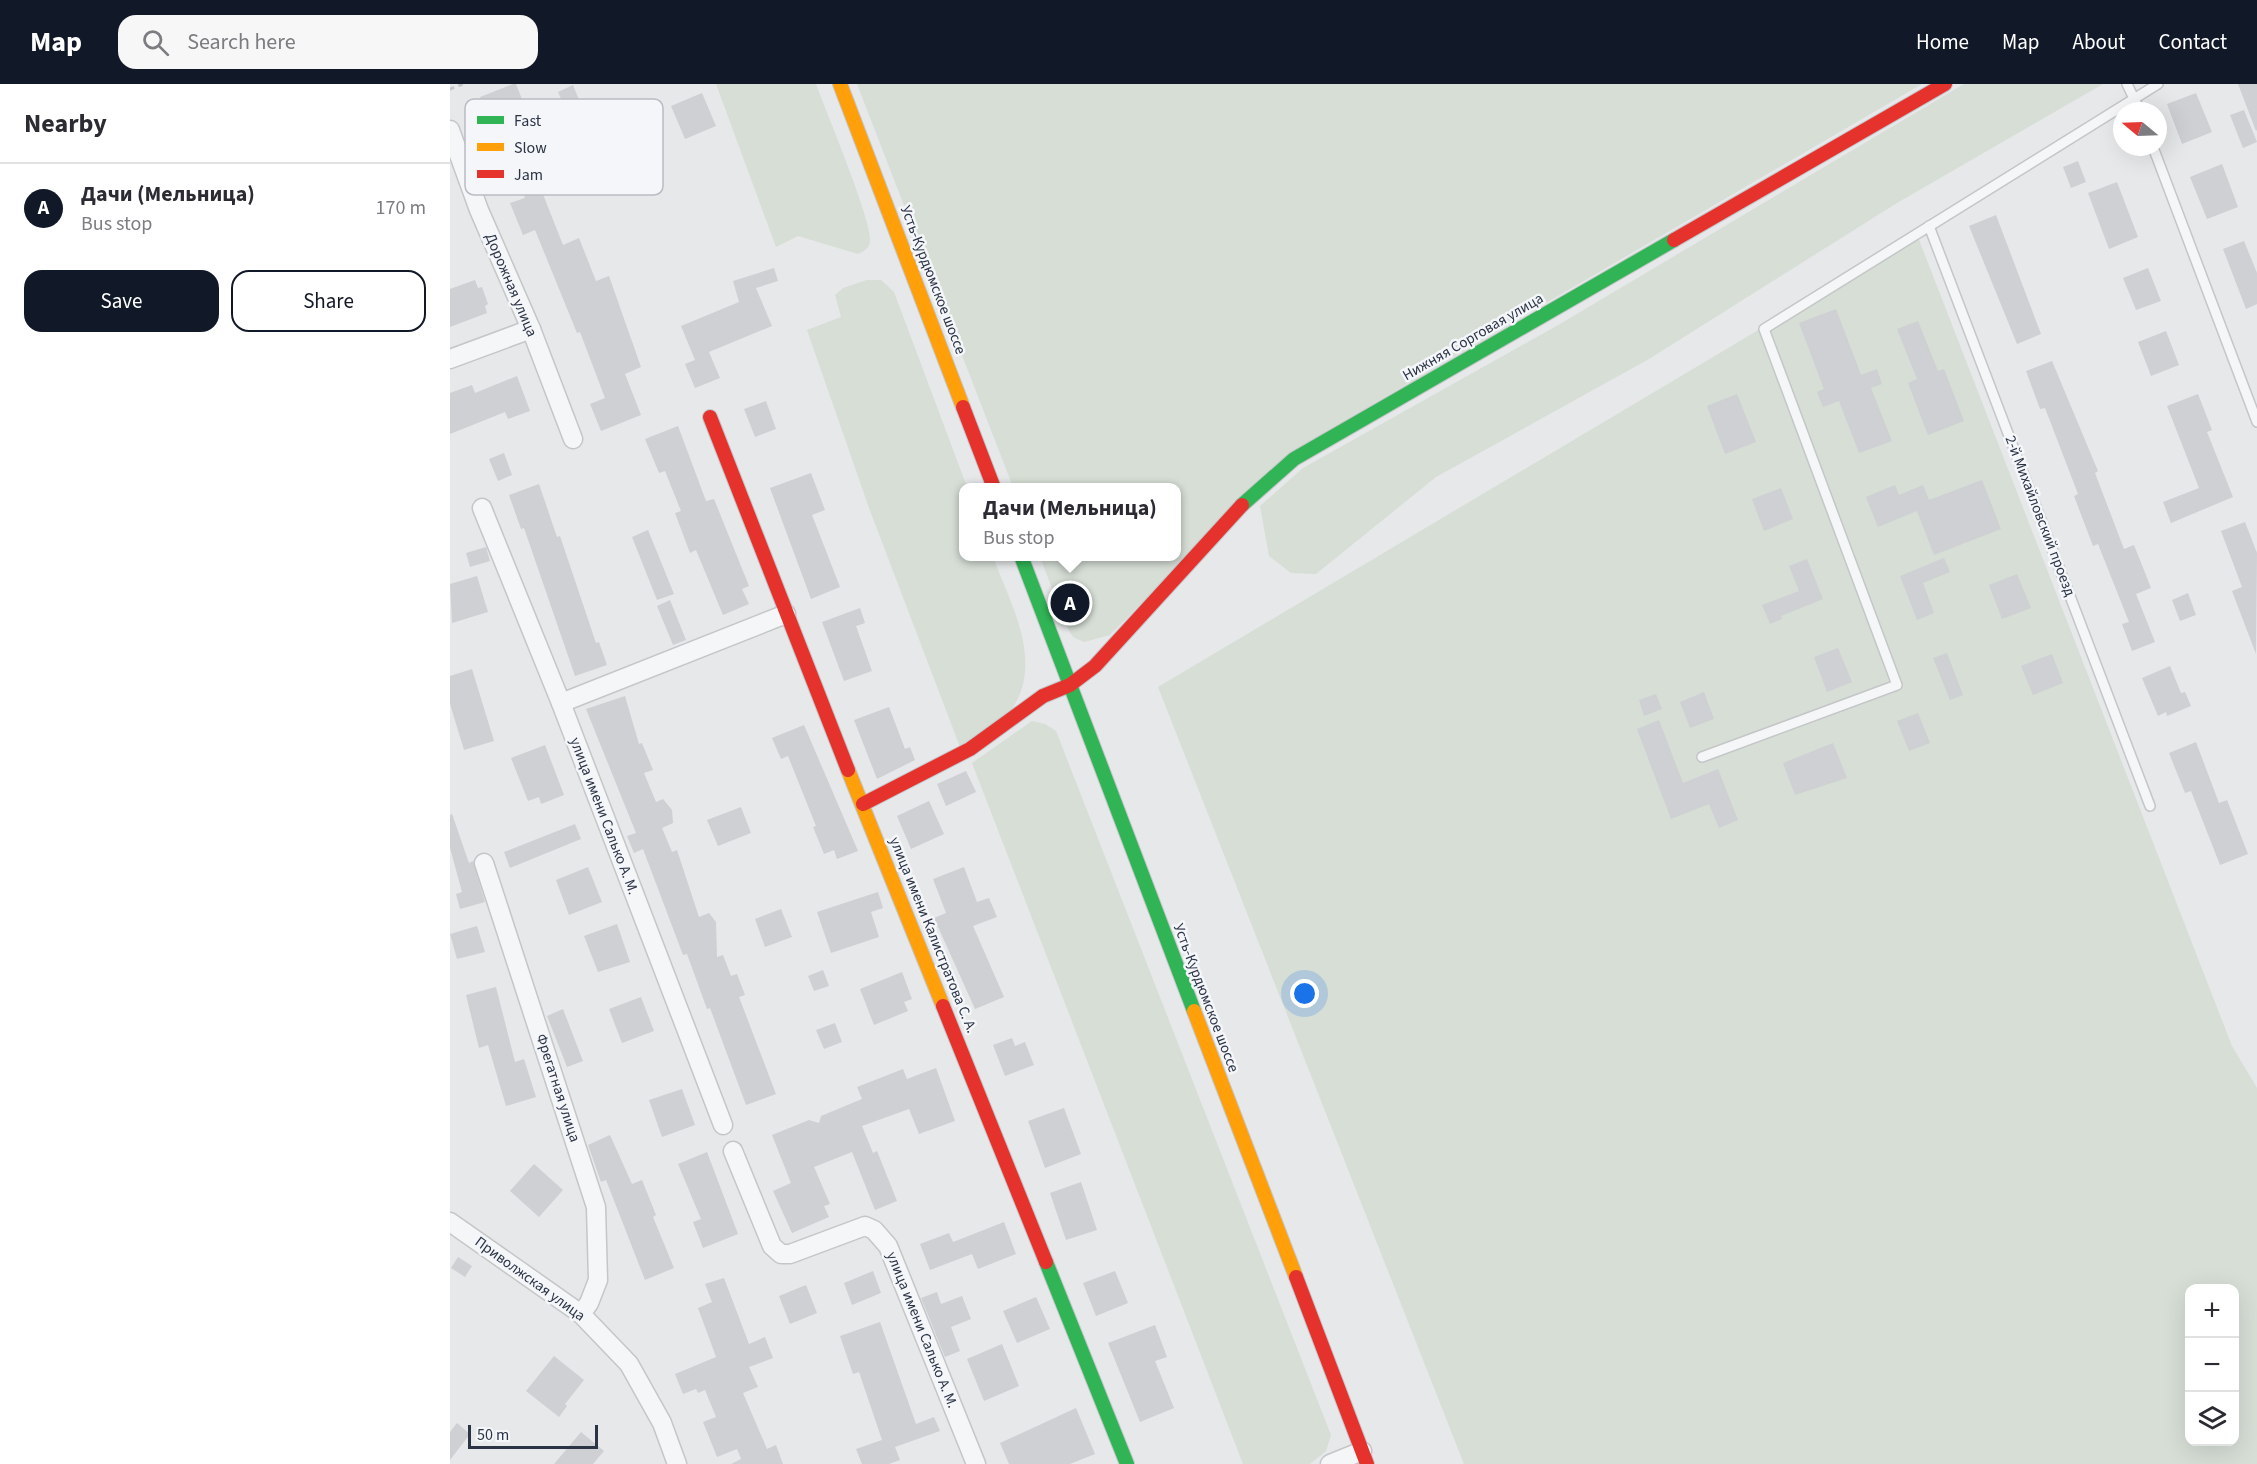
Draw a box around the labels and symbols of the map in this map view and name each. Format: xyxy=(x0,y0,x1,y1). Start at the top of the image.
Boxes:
legend xyxy=(465,99,663,195)
north arrow xyxy=(2113,102,2167,156)
text: Fast xyxy=(514,110,542,132)
text: Slow xyxy=(514,137,547,159)
text: Jam xyxy=(514,164,543,186)
street label: Усть-Курдюмское шоссе xyxy=(895,203,971,357)
street label: Дорожная улица xyxy=(480,230,542,340)
street label: Нижняя Сорговая улица xyxy=(1399,288,1547,386)
street label: 2-й Михайловский проезд xyxy=(2000,433,2080,599)
pin: A xyxy=(1050,580,1090,626)
street label: улица имени Салько А. М. xyxy=(564,734,644,898)
street label: улица имени Калистратова С. А. xyxy=(884,834,982,1036)
street label: Усть-Курдюмское шоссе xyxy=(1168,921,1244,1075)
your location xyxy=(1290,979,1319,1008)
street label: Фрегатная улица xyxy=(531,1031,585,1145)
street label: Приволжская улица xyxy=(470,1232,590,1326)
street label: улица имени Салько А. М. xyxy=(881,1249,963,1411)
scale bar xyxy=(468,1422,598,1450)

